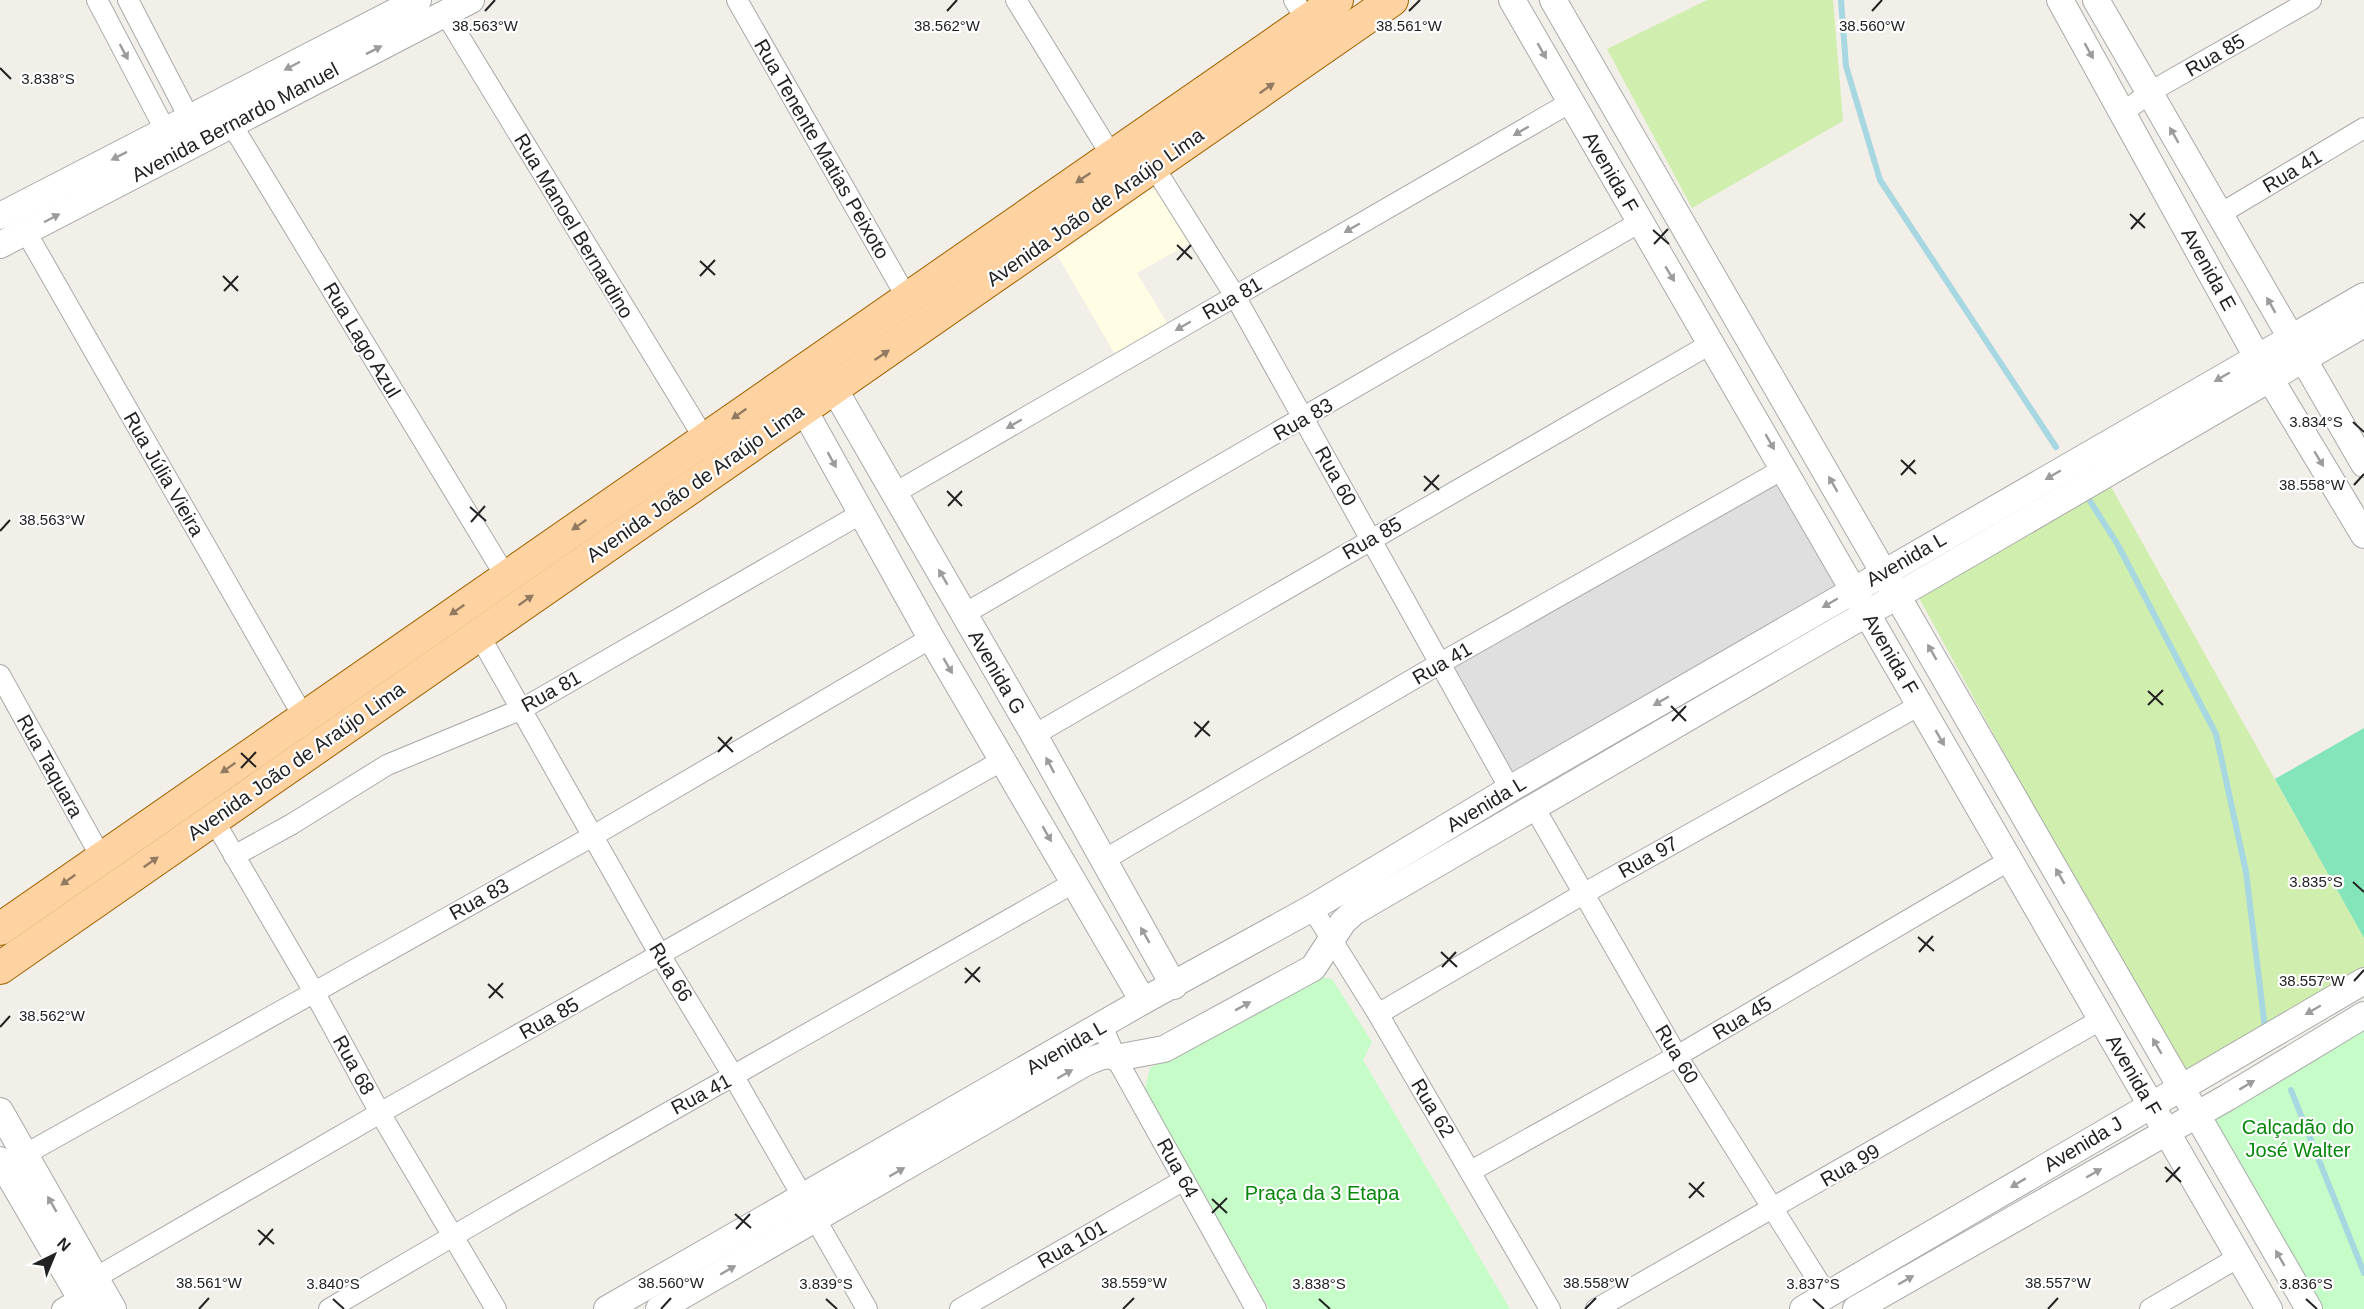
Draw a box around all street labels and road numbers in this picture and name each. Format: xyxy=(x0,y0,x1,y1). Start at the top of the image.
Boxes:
street label: Rua 85 xyxy=(2182,29,2248,81)
street label: Rua Tenente Matias Peixoto xyxy=(750,35,894,263)
street label: Avenida Bernardo Manuel xyxy=(128,58,342,186)
street label: Avenida João de Araújo Lima xyxy=(982,123,1208,291)
street label: Avenida F xyxy=(1579,128,1643,216)
street label: Rua Manoel Bernardino xyxy=(510,130,638,322)
street label: Rua 41 xyxy=(2259,145,2325,197)
street label: Avenida E xyxy=(2177,224,2241,314)
street label: Rua 81 xyxy=(1199,272,1265,324)
street label: Rua Lago Azul xyxy=(319,279,405,401)
street label: Rua 83 xyxy=(1270,393,1336,445)
street label: Avenida João de Araújo Lima xyxy=(582,399,808,567)
street label: Rua Júlia Vieira xyxy=(120,408,209,541)
street label: Rua 60 xyxy=(1311,442,1361,510)
street label: Rua 85 xyxy=(1339,512,1405,564)
street label: Avenida L xyxy=(1862,527,1950,591)
street label: Avenida F xyxy=(1859,610,1923,698)
street label: Avenida G xyxy=(964,626,1030,718)
street label: Rua 41 xyxy=(1409,637,1475,689)
street label: Rua 81 xyxy=(517,666,585,716)
street label: Avenida João de Araújo Lima xyxy=(183,677,409,845)
street label: Rua Taquara xyxy=(13,711,88,822)
street label: Avenida L xyxy=(1442,772,1530,836)
street label: Rua 97 xyxy=(1614,832,1682,882)
street label: Rua 83 xyxy=(445,874,513,924)
street label: Rua 66 xyxy=(645,939,697,1005)
street label: Rua 45 xyxy=(1709,992,1775,1044)
street label: Rua 85 xyxy=(515,993,583,1043)
street label: Avenida L xyxy=(1022,1015,1110,1079)
street label: Rua 60 xyxy=(1651,1021,1703,1087)
street label: Rua 68 xyxy=(329,1031,379,1099)
street label: Avenida F xyxy=(2102,1031,2166,1119)
street label: Rua 41 xyxy=(667,1069,735,1119)
street label: Rua 62 xyxy=(1407,1075,1459,1141)
street label: Avenida J xyxy=(2040,1112,2126,1176)
street label: Rua 64 xyxy=(1153,1134,1203,1202)
street label: Rua 99 xyxy=(1817,1139,1883,1191)
street label: Rua 101 xyxy=(1034,1216,1110,1272)

